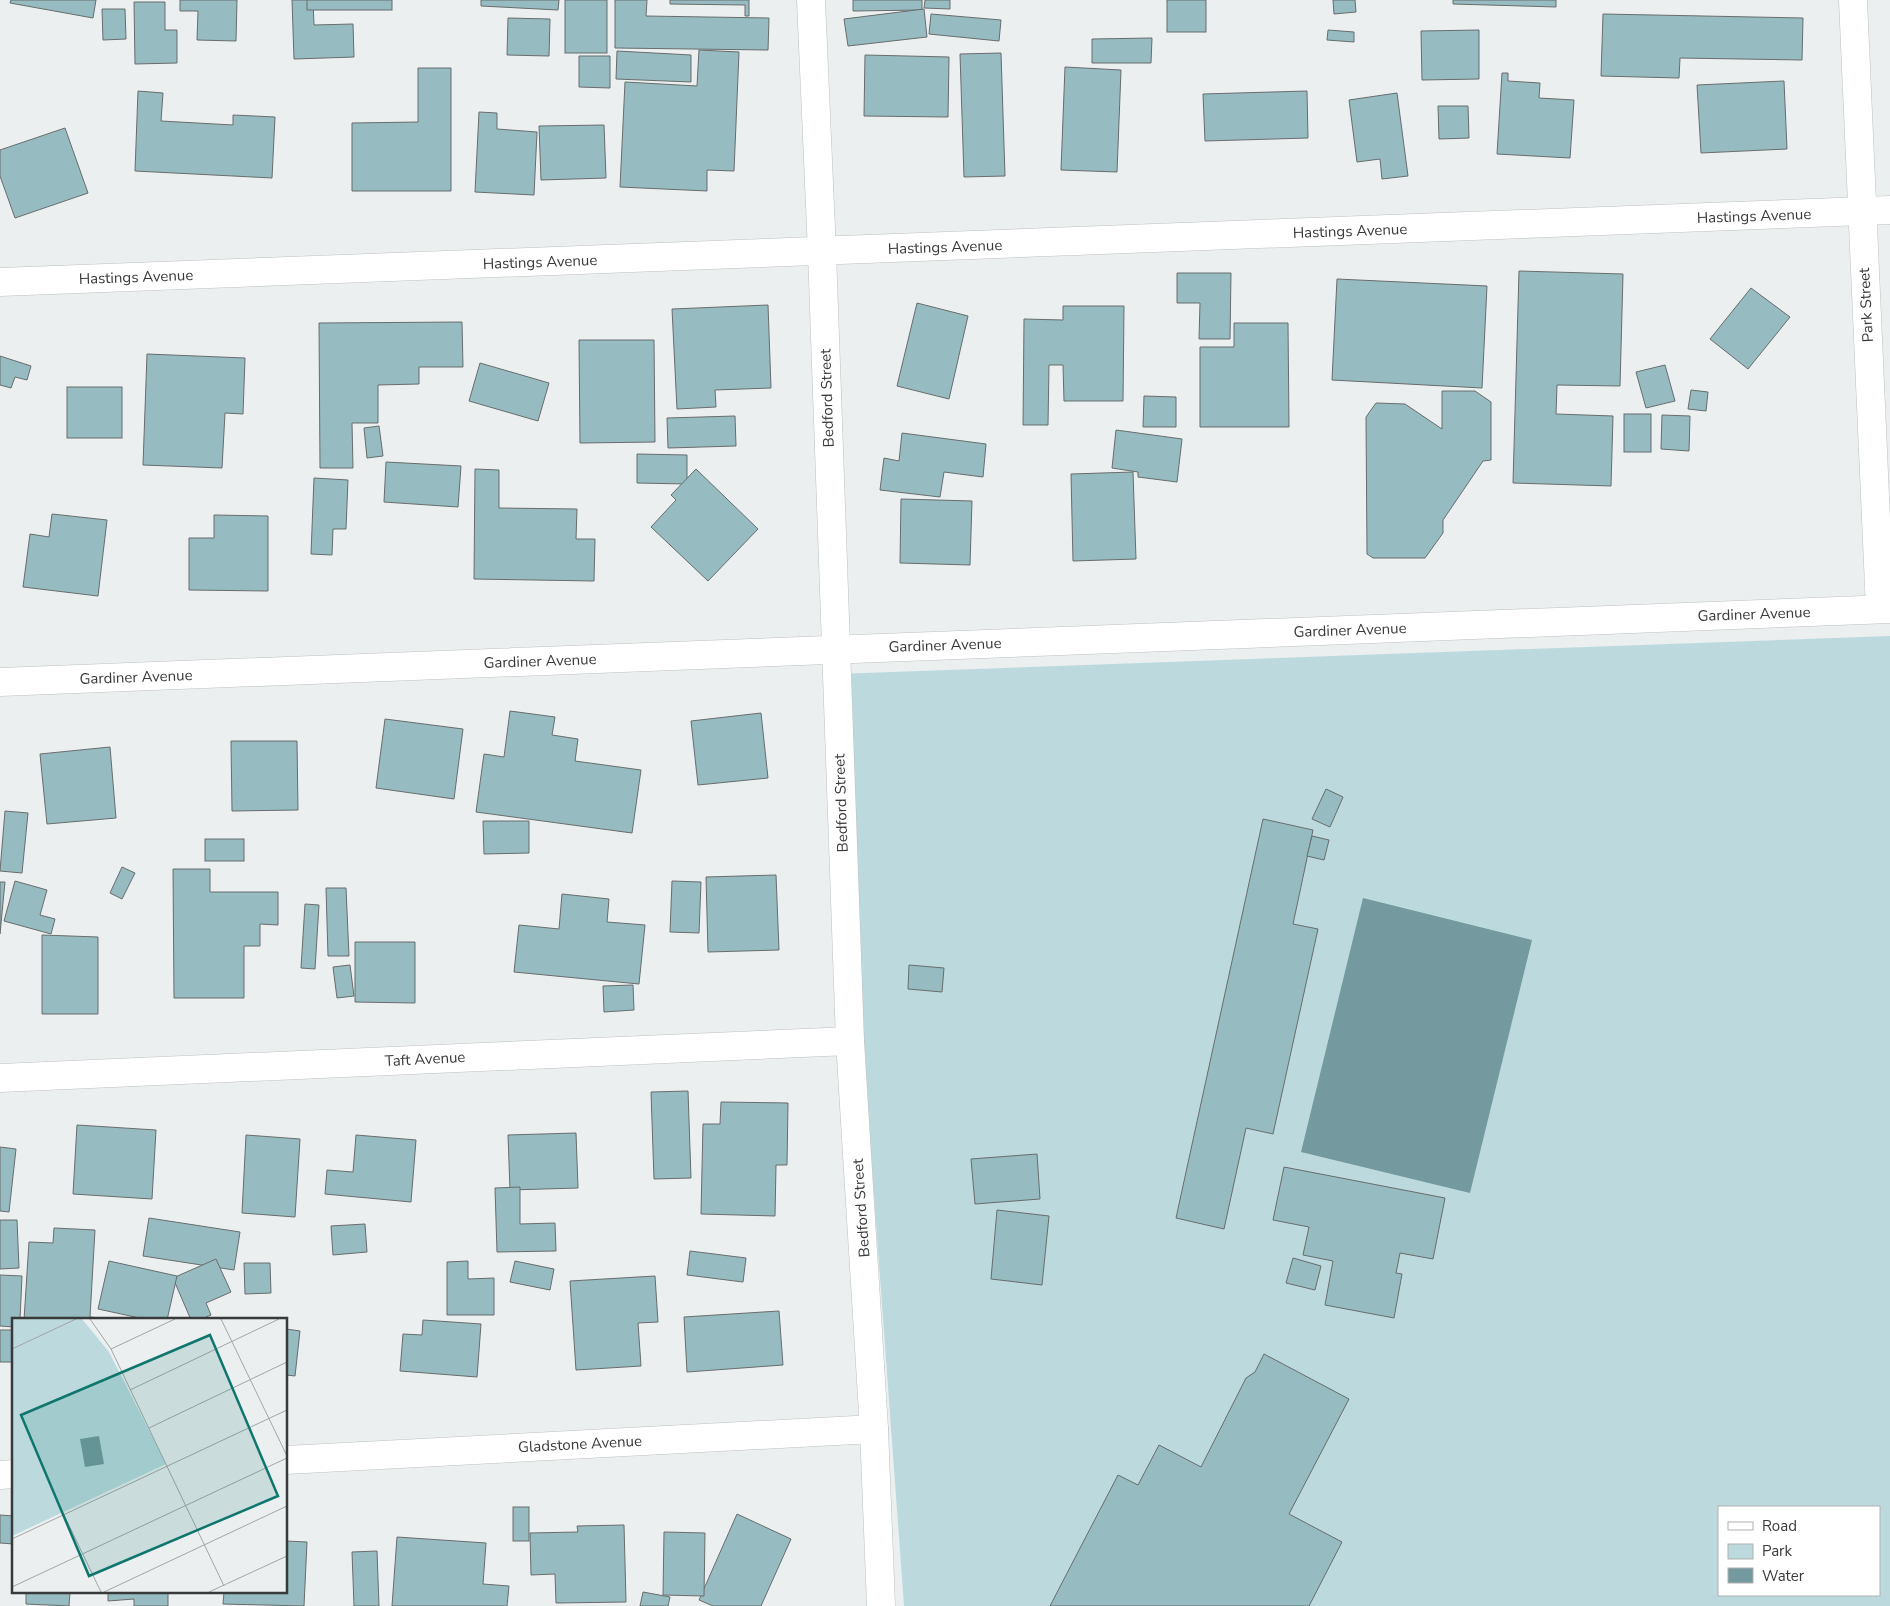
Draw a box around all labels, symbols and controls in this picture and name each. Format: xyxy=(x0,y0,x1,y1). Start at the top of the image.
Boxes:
street label: Hastings Avenue xyxy=(1696,204,1812,228)
street label: Hastings Avenue xyxy=(1292,219,1408,243)
street label: Hastings Avenue xyxy=(887,235,1003,259)
street label: Hastings Avenue xyxy=(482,250,598,274)
street label: Hastings Avenue xyxy=(78,265,194,289)
street label: Park Street xyxy=(1854,266,1878,343)
street label: Bedford Street xyxy=(815,348,839,448)
street label: Gardiner Avenue xyxy=(1697,602,1811,626)
street label: Gardiner Avenue xyxy=(1293,618,1407,642)
street label: Gardiner Avenue xyxy=(888,633,1002,657)
street label: Gardiner Avenue xyxy=(483,649,597,673)
street label: Gardiner Avenue xyxy=(79,665,193,689)
street label: Bedford Street xyxy=(829,753,853,853)
street label: Taft Avenue xyxy=(384,1047,466,1071)
street label: Bedford Street xyxy=(848,1157,874,1258)
inset map xyxy=(12,1318,288,1594)
street label: Gladstone Avenue xyxy=(518,1431,642,1457)
legend xyxy=(1718,1506,1880,1596)
text: Road xyxy=(1762,1516,1797,1536)
text: Park xyxy=(1762,1541,1792,1561)
text: Water xyxy=(1762,1566,1805,1586)

